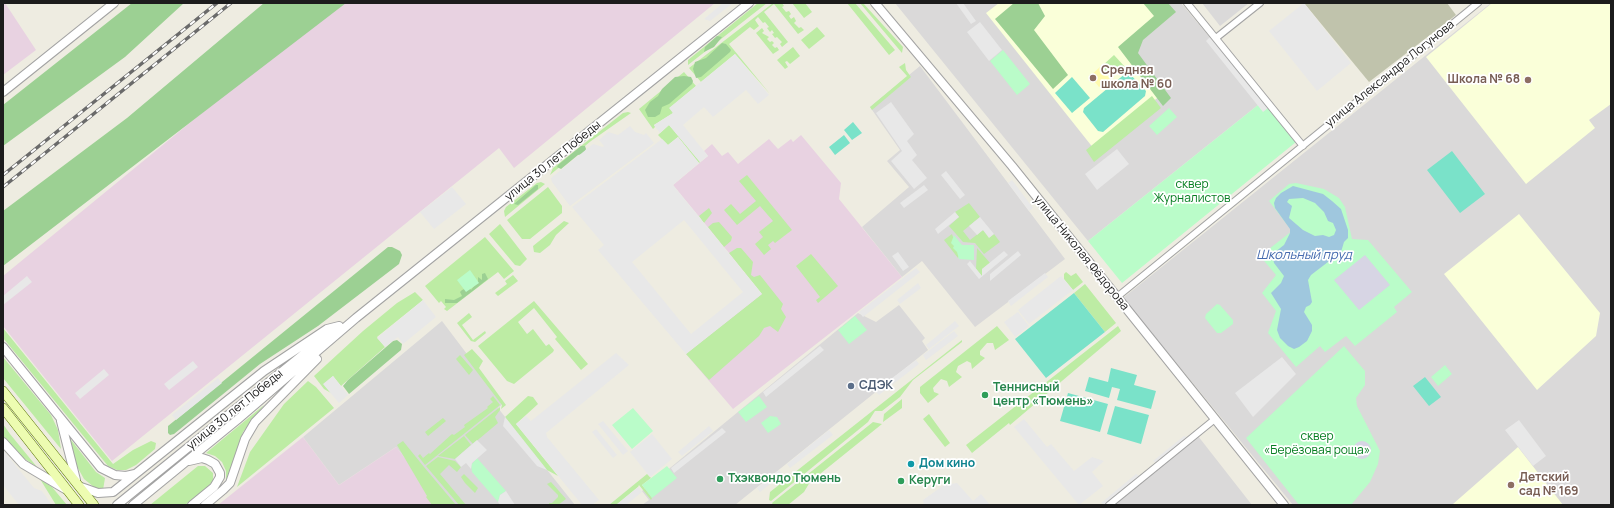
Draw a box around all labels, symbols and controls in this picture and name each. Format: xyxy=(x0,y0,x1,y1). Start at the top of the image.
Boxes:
street label: улица Александра Логунова xyxy=(1323,17,1457,131)
place label: Средняя школа № 60 xyxy=(1101,64,1172,92)
marker: Средняя школа № 60 xyxy=(1088,73,1098,83)
place label: Школа № 68 xyxy=(1448,73,1520,87)
marker: Школа № 68 xyxy=(1523,75,1533,85)
street label: улица 30 лет Победы xyxy=(502,118,604,204)
park label: сквер Журналистов xyxy=(1153,178,1231,206)
street label: улица Николая Фёдорова xyxy=(1030,193,1132,313)
water label: Школьный пруд xyxy=(1256,247,1352,263)
street label: улица 30 лет Победы xyxy=(184,367,286,453)
place label: СДЭК xyxy=(859,379,893,393)
marker: СДЭК xyxy=(846,381,856,391)
place label: Теннисный центр «Тюмень» xyxy=(993,381,1093,409)
marker: Теннисный центр «Тюмень» xyxy=(980,390,990,400)
park label: сквер «Берёзовая роща» xyxy=(1264,430,1370,458)
place label: Дом кино xyxy=(919,457,975,471)
marker: Дом кино xyxy=(906,459,916,469)
place label: Детский сад № 169 xyxy=(1519,471,1579,499)
place label: Тхэквондо Тюмень xyxy=(728,472,841,486)
marker: Тхэквондо Тюмень xyxy=(715,474,725,484)
place label: Керуги xyxy=(909,474,951,488)
marker: Керуги xyxy=(896,476,906,486)
marker: Детский сад № 169 xyxy=(1506,480,1516,490)

